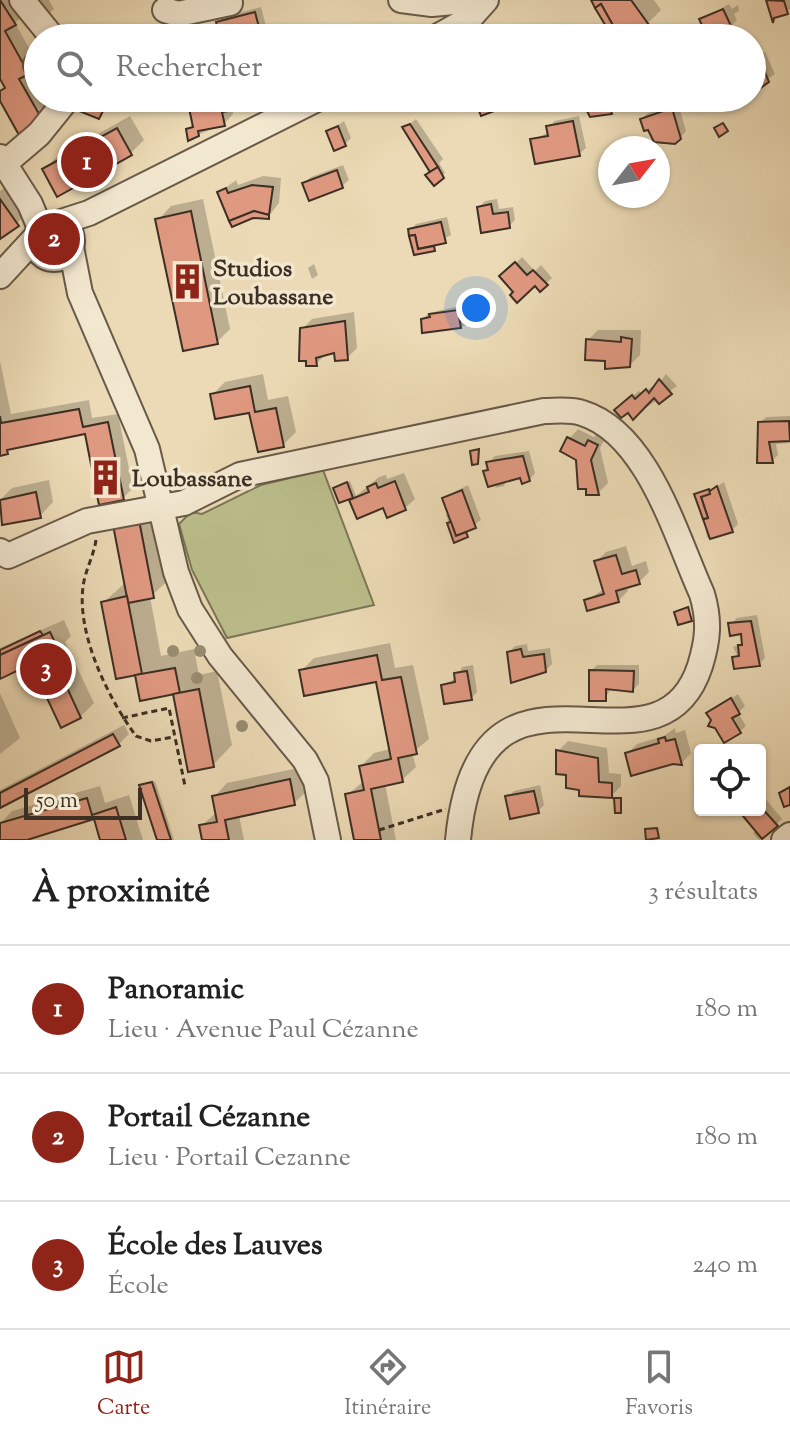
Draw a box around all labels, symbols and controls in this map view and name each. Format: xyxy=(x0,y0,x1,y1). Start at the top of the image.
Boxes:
search box xyxy=(24,24,766,112)
icon: search xyxy=(52,46,96,90)
text: Rechercher xyxy=(116,47,263,90)
pin: 1 xyxy=(61,132,113,192)
north arrow xyxy=(598,136,670,208)
pin: 2 xyxy=(28,209,80,269)
place label: Studios Loubassane xyxy=(213,253,333,315)
building icon: Studios Loubassane xyxy=(168,263,206,301)
your location xyxy=(456,288,496,328)
building icon: Loubassane xyxy=(87,459,125,497)
place label: Loubassane xyxy=(132,463,252,497)
pin: 3 xyxy=(20,639,72,699)
map controls xyxy=(694,744,766,816)
button: locate xyxy=(694,744,766,816)
scale bar xyxy=(24,784,142,820)
text: 50 m xyxy=(36,786,78,818)
text: À proximité xyxy=(32,868,210,917)
text: 3 résultats xyxy=(648,874,758,911)
text: Panoramic xyxy=(108,969,244,1012)
text: 1 xyxy=(54,991,62,1028)
text: 180 m xyxy=(695,991,758,1028)
text: Lieu · Avenue Paul Cézanne xyxy=(108,1012,419,1049)
text: Portail Cézanne xyxy=(108,1097,310,1140)
text: 2 xyxy=(52,1119,64,1156)
text: 180 m xyxy=(695,1119,758,1156)
text: Lieu · Portail Cezanne xyxy=(108,1140,351,1177)
text: École des Lauves xyxy=(108,1225,323,1268)
text: 3 xyxy=(53,1247,63,1284)
text: 240 m xyxy=(692,1247,758,1284)
text: École xyxy=(108,1268,169,1305)
tab: Carte xyxy=(97,1345,150,1425)
tab: Itinéraire xyxy=(344,1345,431,1425)
tab: Favoris xyxy=(625,1345,693,1425)

